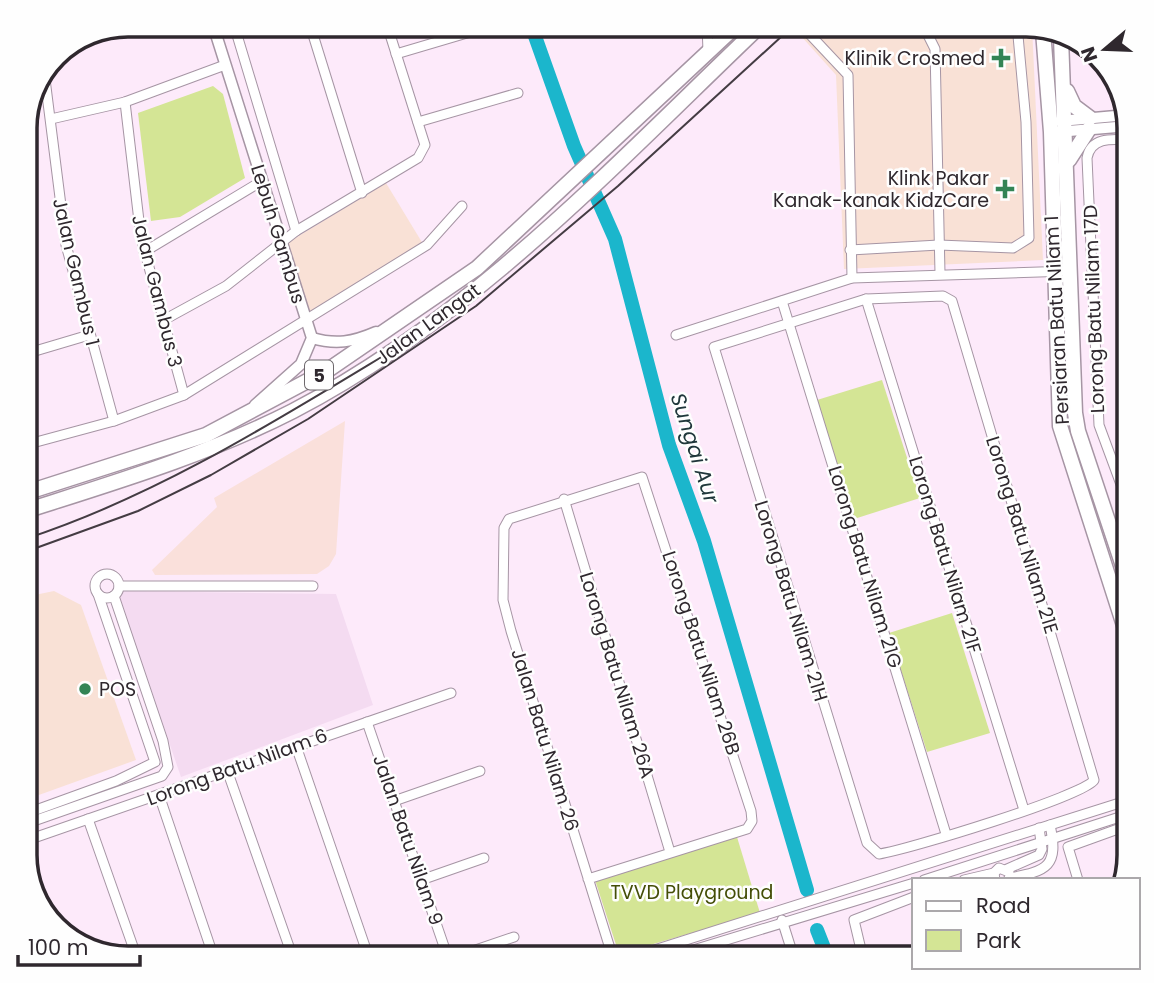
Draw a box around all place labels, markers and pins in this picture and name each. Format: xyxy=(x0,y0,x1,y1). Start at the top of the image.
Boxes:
place label: Klinik Crosmed xyxy=(845,45,985,72)
marker: Klinik Crosmed xyxy=(991,48,1011,68)
place label: Klink Pakar Kanak-kanak KidzCare xyxy=(773,165,989,214)
marker: Klink Pakar Kanak-kanak KidzCare xyxy=(995,179,1015,199)
place label: POS xyxy=(99,676,136,703)
marker: POS xyxy=(77,681,93,697)

